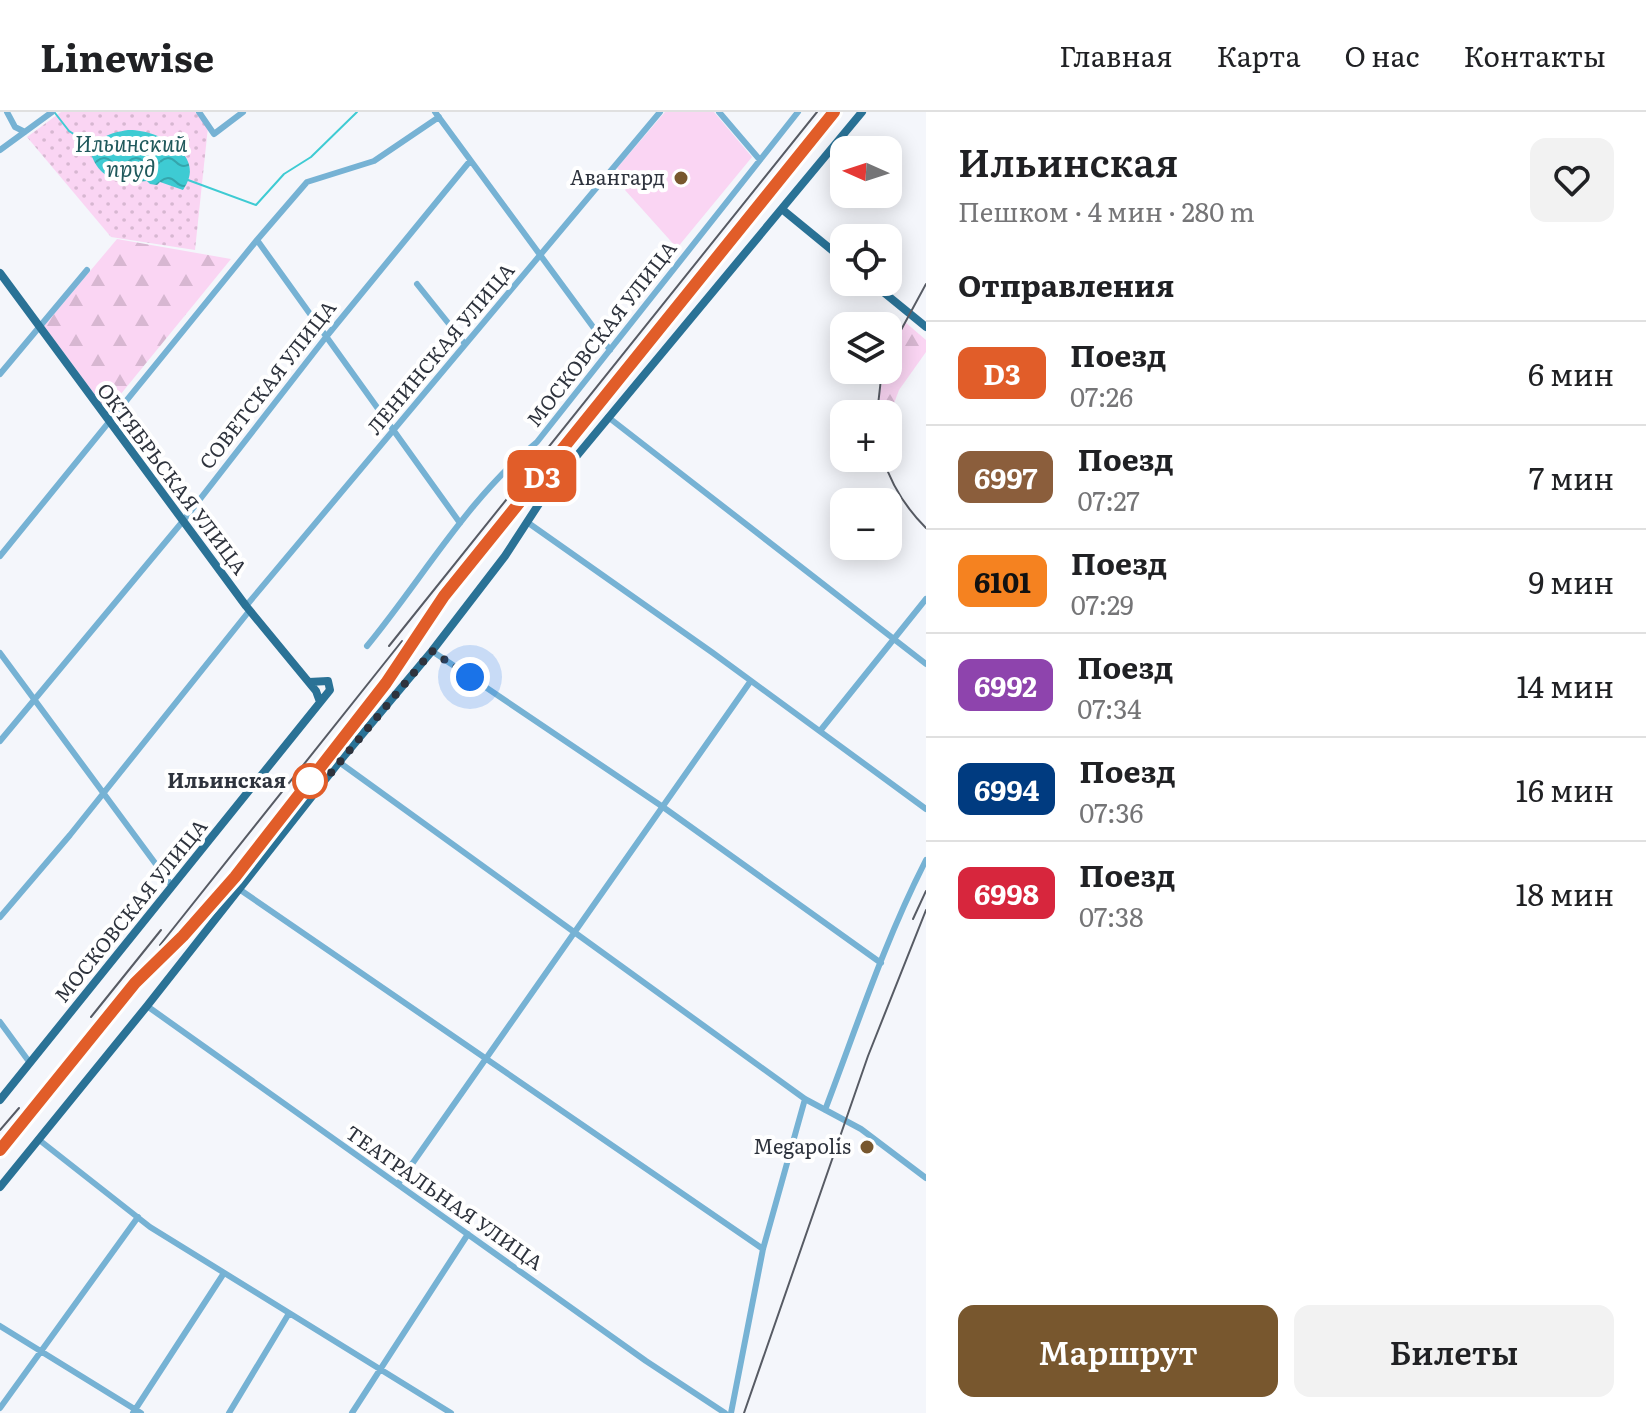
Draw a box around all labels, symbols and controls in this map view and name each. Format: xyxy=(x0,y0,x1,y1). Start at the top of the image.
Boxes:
text: Linewise xyxy=(40,27,214,84)
text: Главная xyxy=(1059,34,1173,76)
text: Карта xyxy=(1217,34,1300,76)
text: О нас xyxy=(1344,34,1420,76)
text: Контакты xyxy=(1464,34,1606,76)
water label: Ильинский пруд xyxy=(75,126,187,184)
text: Ильинская xyxy=(958,132,1179,189)
north arrow xyxy=(830,136,902,208)
map controls xyxy=(830,136,902,560)
button: heart xyxy=(1530,138,1614,222)
place label: Авангард xyxy=(570,161,665,191)
marker: Авангард xyxy=(672,169,690,187)
text: Пешком · 4 мин · 280 m xyxy=(958,191,1255,230)
button: locate xyxy=(830,224,902,296)
street label: МОСКОВСКАЯ УЛИЦА xyxy=(518,233,683,432)
street label: ЛЕНИНСКАЯ УЛИЦА xyxy=(359,255,521,440)
text: Отправления xyxy=(958,262,1174,306)
street label: СОВЕТСКАЯ УЛИЦА xyxy=(191,293,342,475)
button: layers xyxy=(830,312,902,384)
text: Поезд xyxy=(1070,332,1166,376)
text: 6 мин xyxy=(1528,351,1614,395)
text: D3 xyxy=(983,352,1021,394)
street label: ОКТЯБРЬСКАЯ УЛИЦА xyxy=(91,375,256,580)
text: 07:26 xyxy=(1070,376,1133,415)
button: + xyxy=(830,400,902,472)
text: Поезд xyxy=(1077,436,1174,480)
line badge: D3 xyxy=(506,450,578,502)
text: D3 xyxy=(523,455,561,497)
text: 7 мин xyxy=(1529,455,1614,499)
text: 6997 xyxy=(974,456,1037,498)
text: 07:27 xyxy=(1077,480,1140,519)
button: − xyxy=(830,488,902,560)
text: Поезд xyxy=(1071,540,1167,584)
text: 9 мин xyxy=(1528,559,1614,603)
text: 6101 xyxy=(974,560,1031,602)
text: 07:29 xyxy=(1071,584,1134,623)
text: Поезд xyxy=(1077,644,1173,688)
your location xyxy=(450,657,490,697)
text: 14 мин xyxy=(1517,663,1614,707)
text: 6992 xyxy=(974,664,1037,706)
text: 07:34 xyxy=(1077,688,1142,727)
text: Поезд xyxy=(1079,748,1175,792)
place label: Ильинская xyxy=(167,764,286,794)
marker: Ильинская xyxy=(293,764,327,798)
text: 16 мин xyxy=(1516,767,1614,811)
text: 6994 xyxy=(974,768,1039,810)
text: 07:36 xyxy=(1079,792,1143,831)
street label: МОСКОВСКАЯ УЛИЦА xyxy=(46,811,213,1008)
text: Поезд xyxy=(1079,852,1175,896)
text: 18 мин xyxy=(1515,871,1614,915)
text: 6998 xyxy=(974,872,1039,914)
text: 07:38 xyxy=(1079,896,1144,935)
street label: ТЕАТРАЛЬНАЯ УЛИЦА xyxy=(340,1117,550,1276)
place label: Megapolis xyxy=(753,1130,851,1160)
marker: Megapolis xyxy=(858,1138,876,1156)
button: Маршрут xyxy=(958,1305,1278,1397)
button: Билеты xyxy=(1294,1305,1614,1397)

